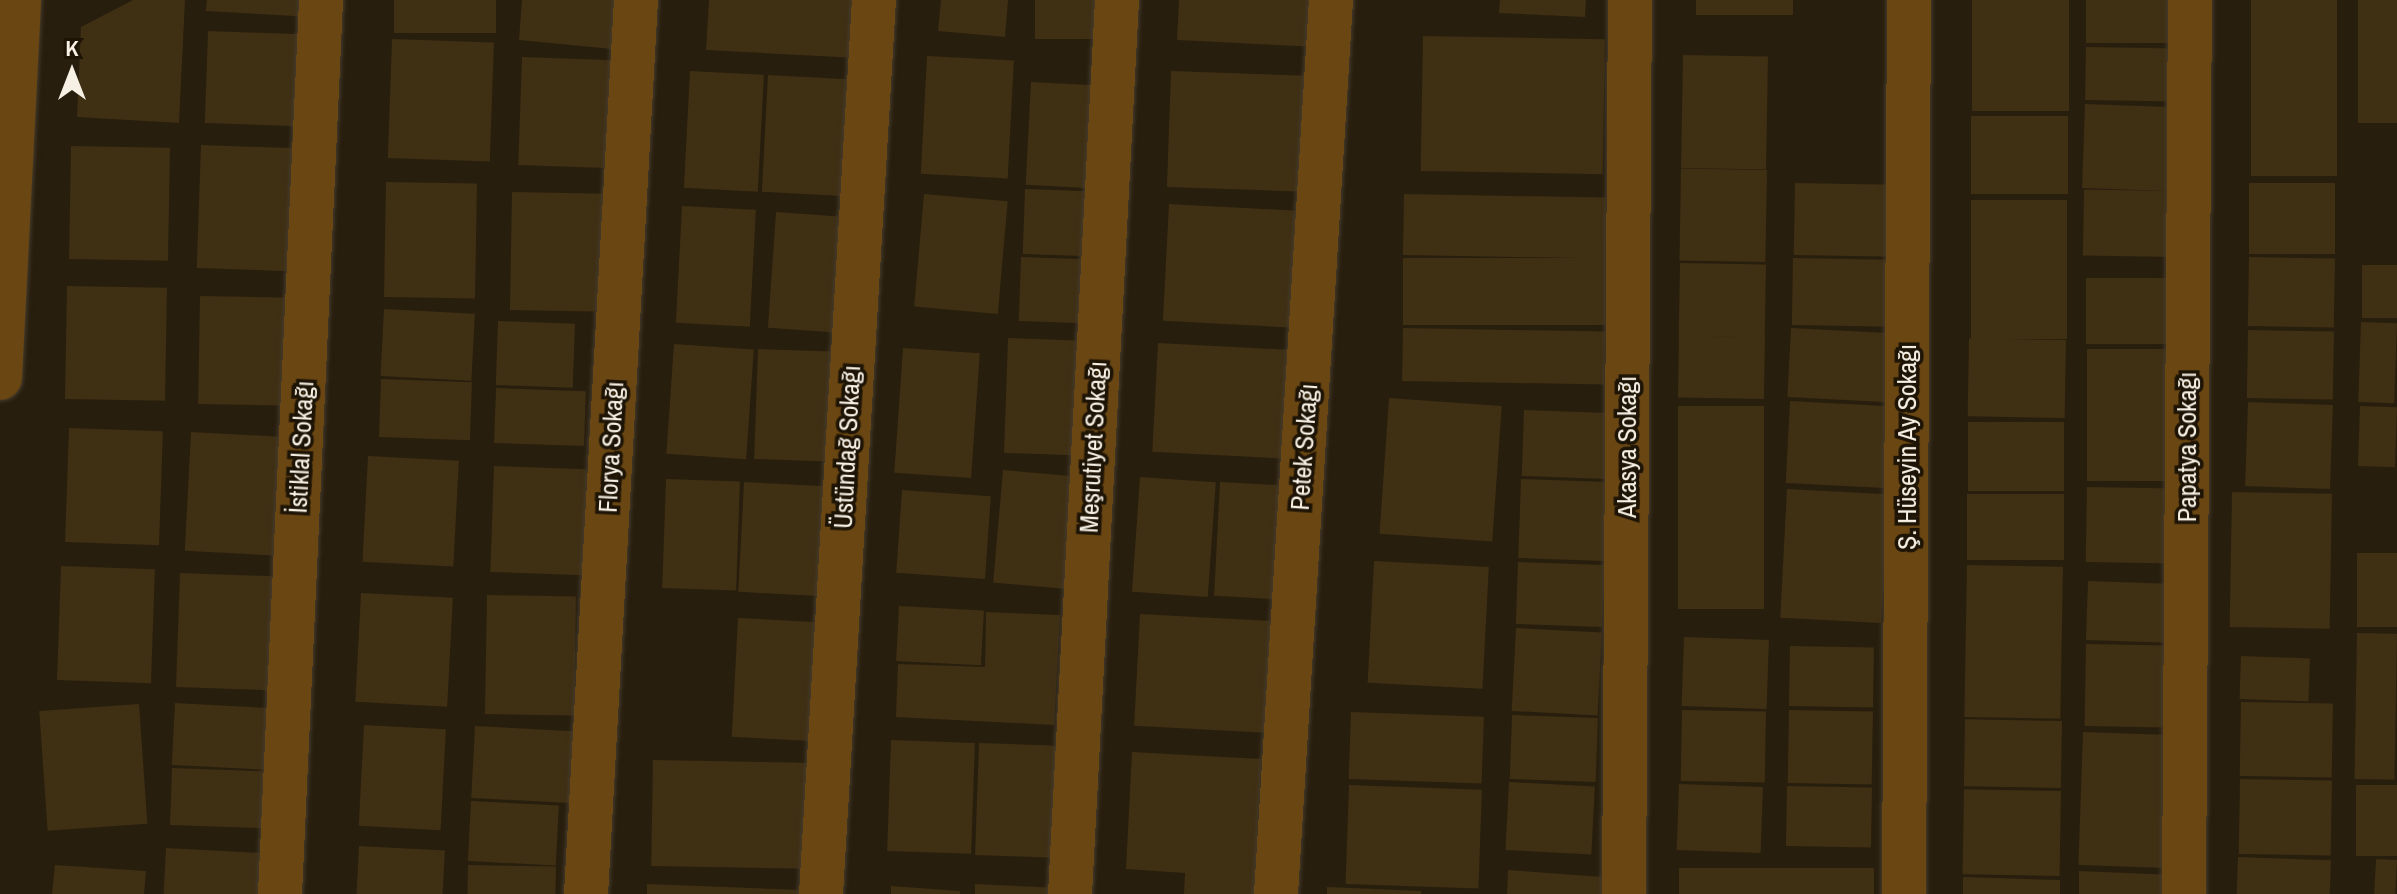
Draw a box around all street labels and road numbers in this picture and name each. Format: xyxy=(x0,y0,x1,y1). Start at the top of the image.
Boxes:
street label: Ş. Hüseyin Ay Sokağı xyxy=(1891,343,1923,551)
street label: Meşrutiyet Sokağı xyxy=(1073,360,1113,534)
street label: Üstündağ Sokağı xyxy=(827,365,867,529)
street label: Papatya Sokağı xyxy=(2171,372,2203,522)
street label: Akasya Sokağı xyxy=(1611,376,1643,518)
street label: İstiklal Sokağı xyxy=(282,380,320,514)
street label: Florya Sokağı xyxy=(592,381,630,513)
street label: Petek Sokağı xyxy=(1284,383,1324,511)

